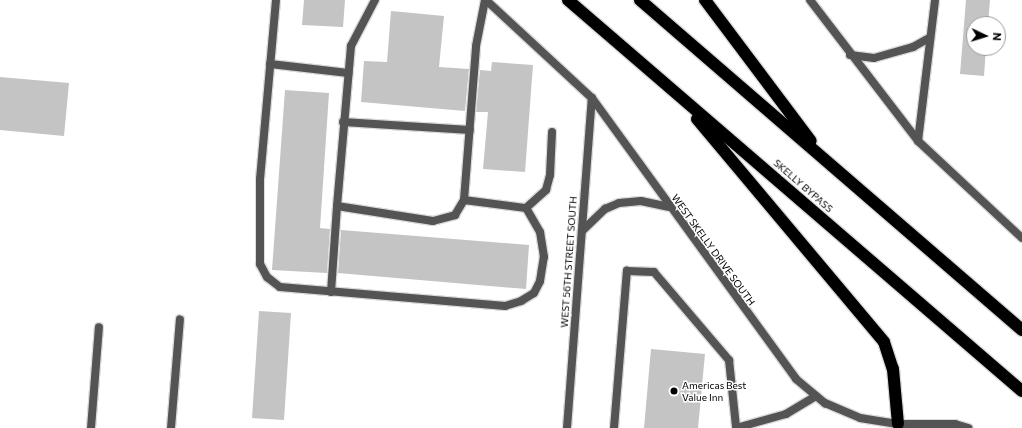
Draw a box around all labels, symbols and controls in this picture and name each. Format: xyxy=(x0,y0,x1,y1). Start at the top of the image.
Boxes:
north arrow xyxy=(966,16,1006,56)
text: N xyxy=(991,32,1004,41)
street label: SKELLY BYPASS xyxy=(771,157,835,215)
street label: WEST SKELLY DRIVE SOUTH xyxy=(669,192,757,308)
street label: WEST 56TH STREET SOUTH xyxy=(558,196,580,328)
place label: Americas Best Value Inn xyxy=(682,379,746,402)
marker: Americas Best Value Inn xyxy=(669,386,679,396)

